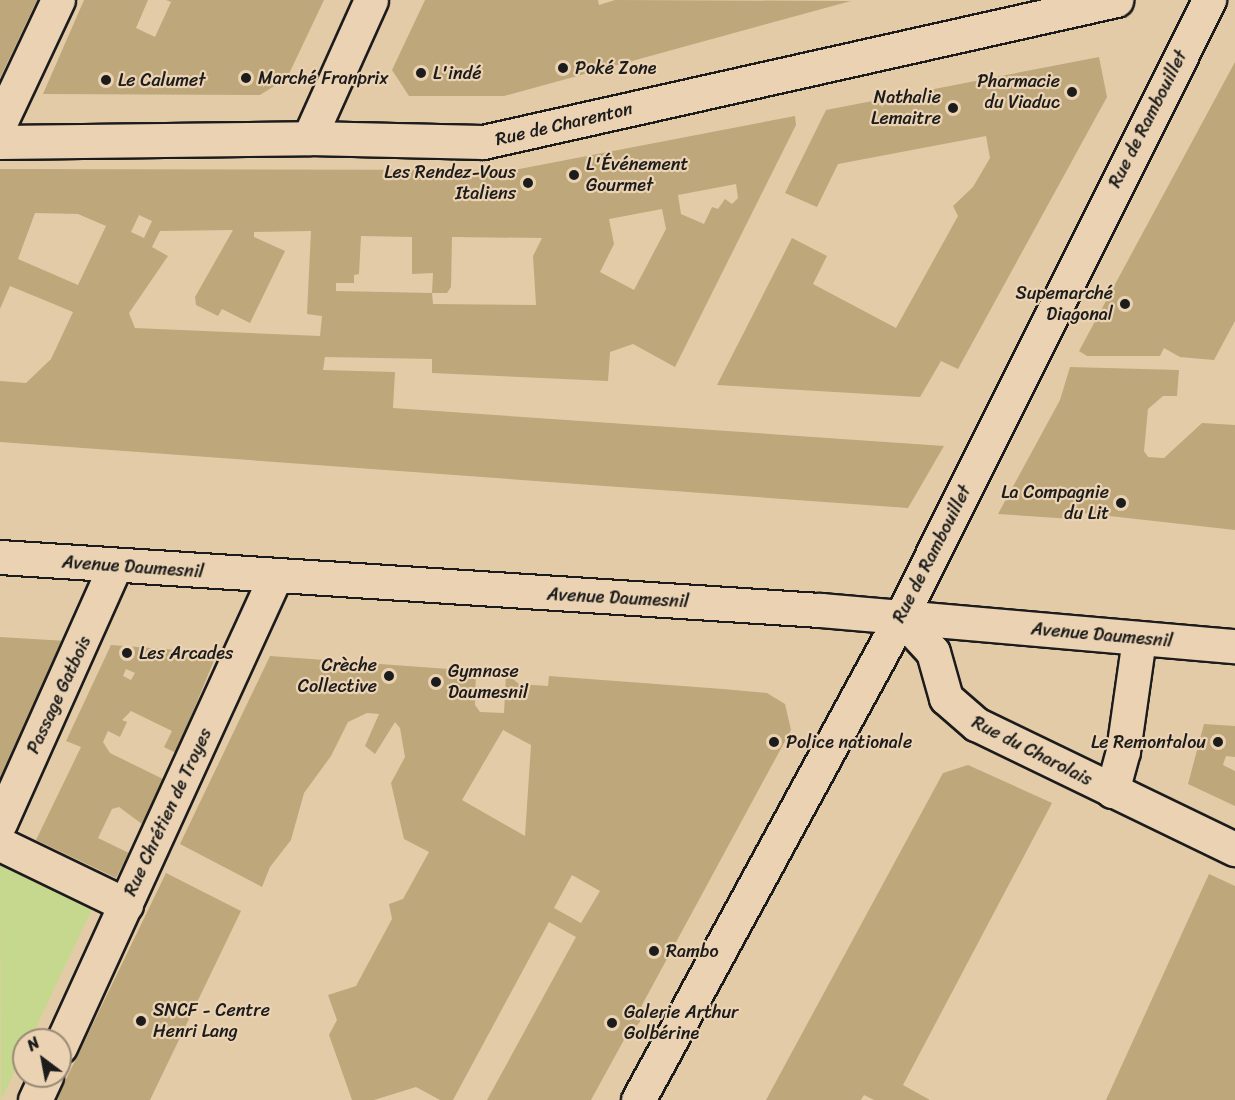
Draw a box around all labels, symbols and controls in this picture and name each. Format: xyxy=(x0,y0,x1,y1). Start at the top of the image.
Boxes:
street label: Rue de Rambouillet xyxy=(1104,46,1192,192)
place label: Poké Zone xyxy=(575,57,656,79)
marker: Poké Zone xyxy=(556,61,570,75)
place label: L'indé xyxy=(433,62,481,84)
marker: L'indé xyxy=(414,66,428,80)
place label: Marché Franprix xyxy=(258,67,388,89)
place label: Le Calumet xyxy=(118,69,205,91)
marker: Marché Franprix xyxy=(239,71,253,85)
place label: Pharmacie du Viaduc xyxy=(977,71,1060,113)
marker: Le Calumet xyxy=(99,73,113,87)
marker: Pharmacie du Viaduc xyxy=(1065,85,1079,99)
place label: Nathalie Lemaitre xyxy=(871,87,941,130)
street label: Rue de Charenton xyxy=(493,98,635,150)
marker: Nathalie Lemaitre xyxy=(946,101,960,115)
place label: L'Événement Gourmet xyxy=(586,154,688,196)
place label: Les Rendez-Vous Italiens xyxy=(384,162,516,204)
marker: L'Événement Gourmet xyxy=(567,168,581,182)
marker: Les Rendez-Vous Italiens xyxy=(521,176,535,190)
place label: Supemarché Diagonal xyxy=(1015,283,1113,326)
marker: Supemarché Diagonal xyxy=(1118,297,1132,311)
street label: Rue de Rambouillet xyxy=(888,481,976,627)
place label: La Compagnie du Lit xyxy=(1001,482,1109,524)
marker: La Compagnie du Lit xyxy=(1114,496,1128,510)
street label: Avenue Daumesnil xyxy=(61,551,205,583)
street label: Avenue Daumesnil xyxy=(546,583,690,613)
street label: Avenue Daumesnil xyxy=(1030,618,1174,652)
street label: Passage Gatbois xyxy=(22,633,96,757)
place label: Les Arcades xyxy=(139,642,234,664)
marker: Les Arcades xyxy=(120,646,134,660)
place label: Crèche Collective xyxy=(298,655,377,698)
place label: Gymnase Daumesnil xyxy=(448,661,528,704)
marker: Crèche Collective xyxy=(382,669,396,683)
marker: Gymnase Daumesnil xyxy=(429,675,443,689)
street label: Rue du Charolais xyxy=(968,711,1096,791)
street label: Rue Chrétien de Troyes xyxy=(120,725,216,899)
place label: Police nationale xyxy=(786,731,912,753)
place label: Le Remontalou xyxy=(1091,731,1206,753)
marker: Police nationale xyxy=(767,735,781,749)
marker: Le Remontalou xyxy=(1211,735,1225,749)
place label: Rambo xyxy=(666,940,719,962)
marker: Rambo xyxy=(647,944,661,958)
place label: SNCF - Centre Henri Lang xyxy=(153,1000,270,1042)
place label: Galerie Arthur Golbérine xyxy=(624,1002,738,1044)
marker: SNCF - Centre Henri Lang xyxy=(134,1014,148,1028)
marker: Galerie Arthur Golbérine xyxy=(605,1016,619,1030)
north arrow xyxy=(12,1028,72,1088)
text: N xyxy=(21,1029,46,1059)

